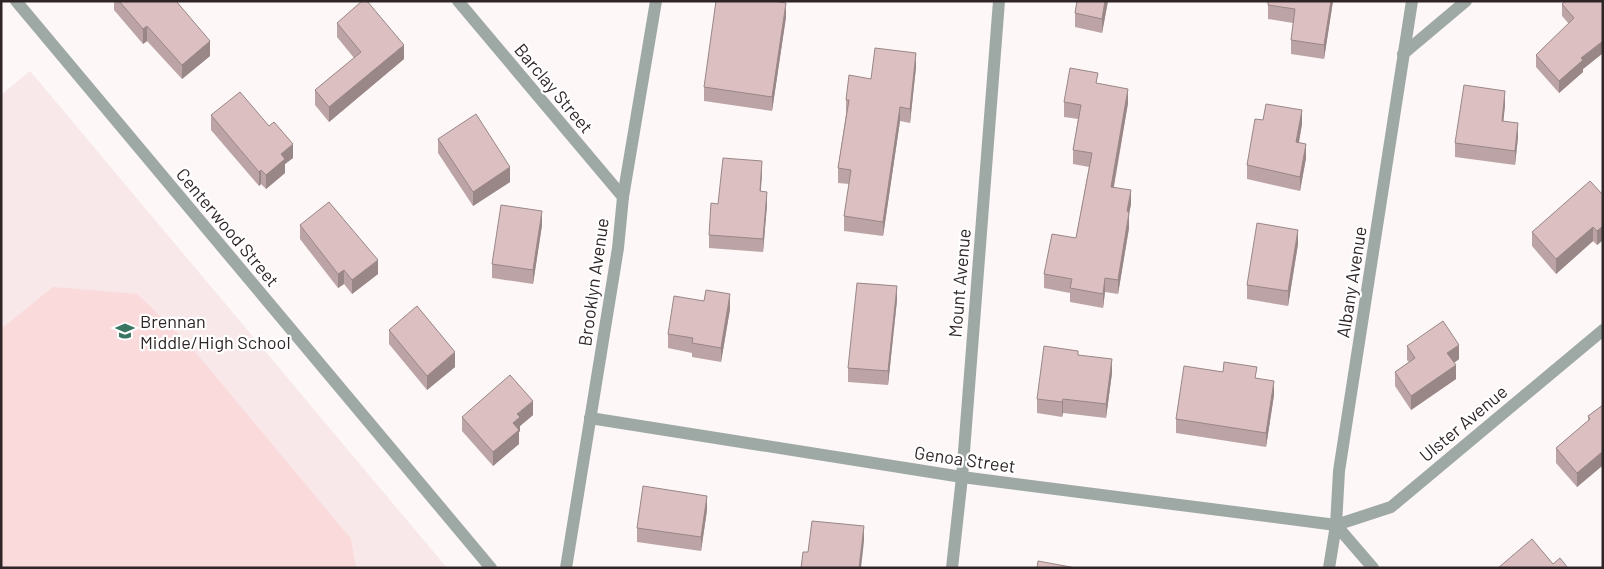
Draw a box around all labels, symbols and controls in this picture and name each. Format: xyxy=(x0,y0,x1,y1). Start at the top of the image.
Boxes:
street label: Barclay Street xyxy=(510,39,598,137)
street label: Centerwood Street xyxy=(172,163,284,291)
street label: Brooklyn Avenue xyxy=(573,216,613,348)
street label: Albany Avenue xyxy=(1331,225,1371,339)
street label: Mount Avenue xyxy=(943,228,975,338)
place label: Brennan Middle/High School xyxy=(140,310,291,353)
school or university icon: Brennan Middle/High School xyxy=(114,320,136,342)
street label: Ulster Avenue xyxy=(1415,380,1511,466)
street label: Genoa Street xyxy=(913,441,1017,477)

